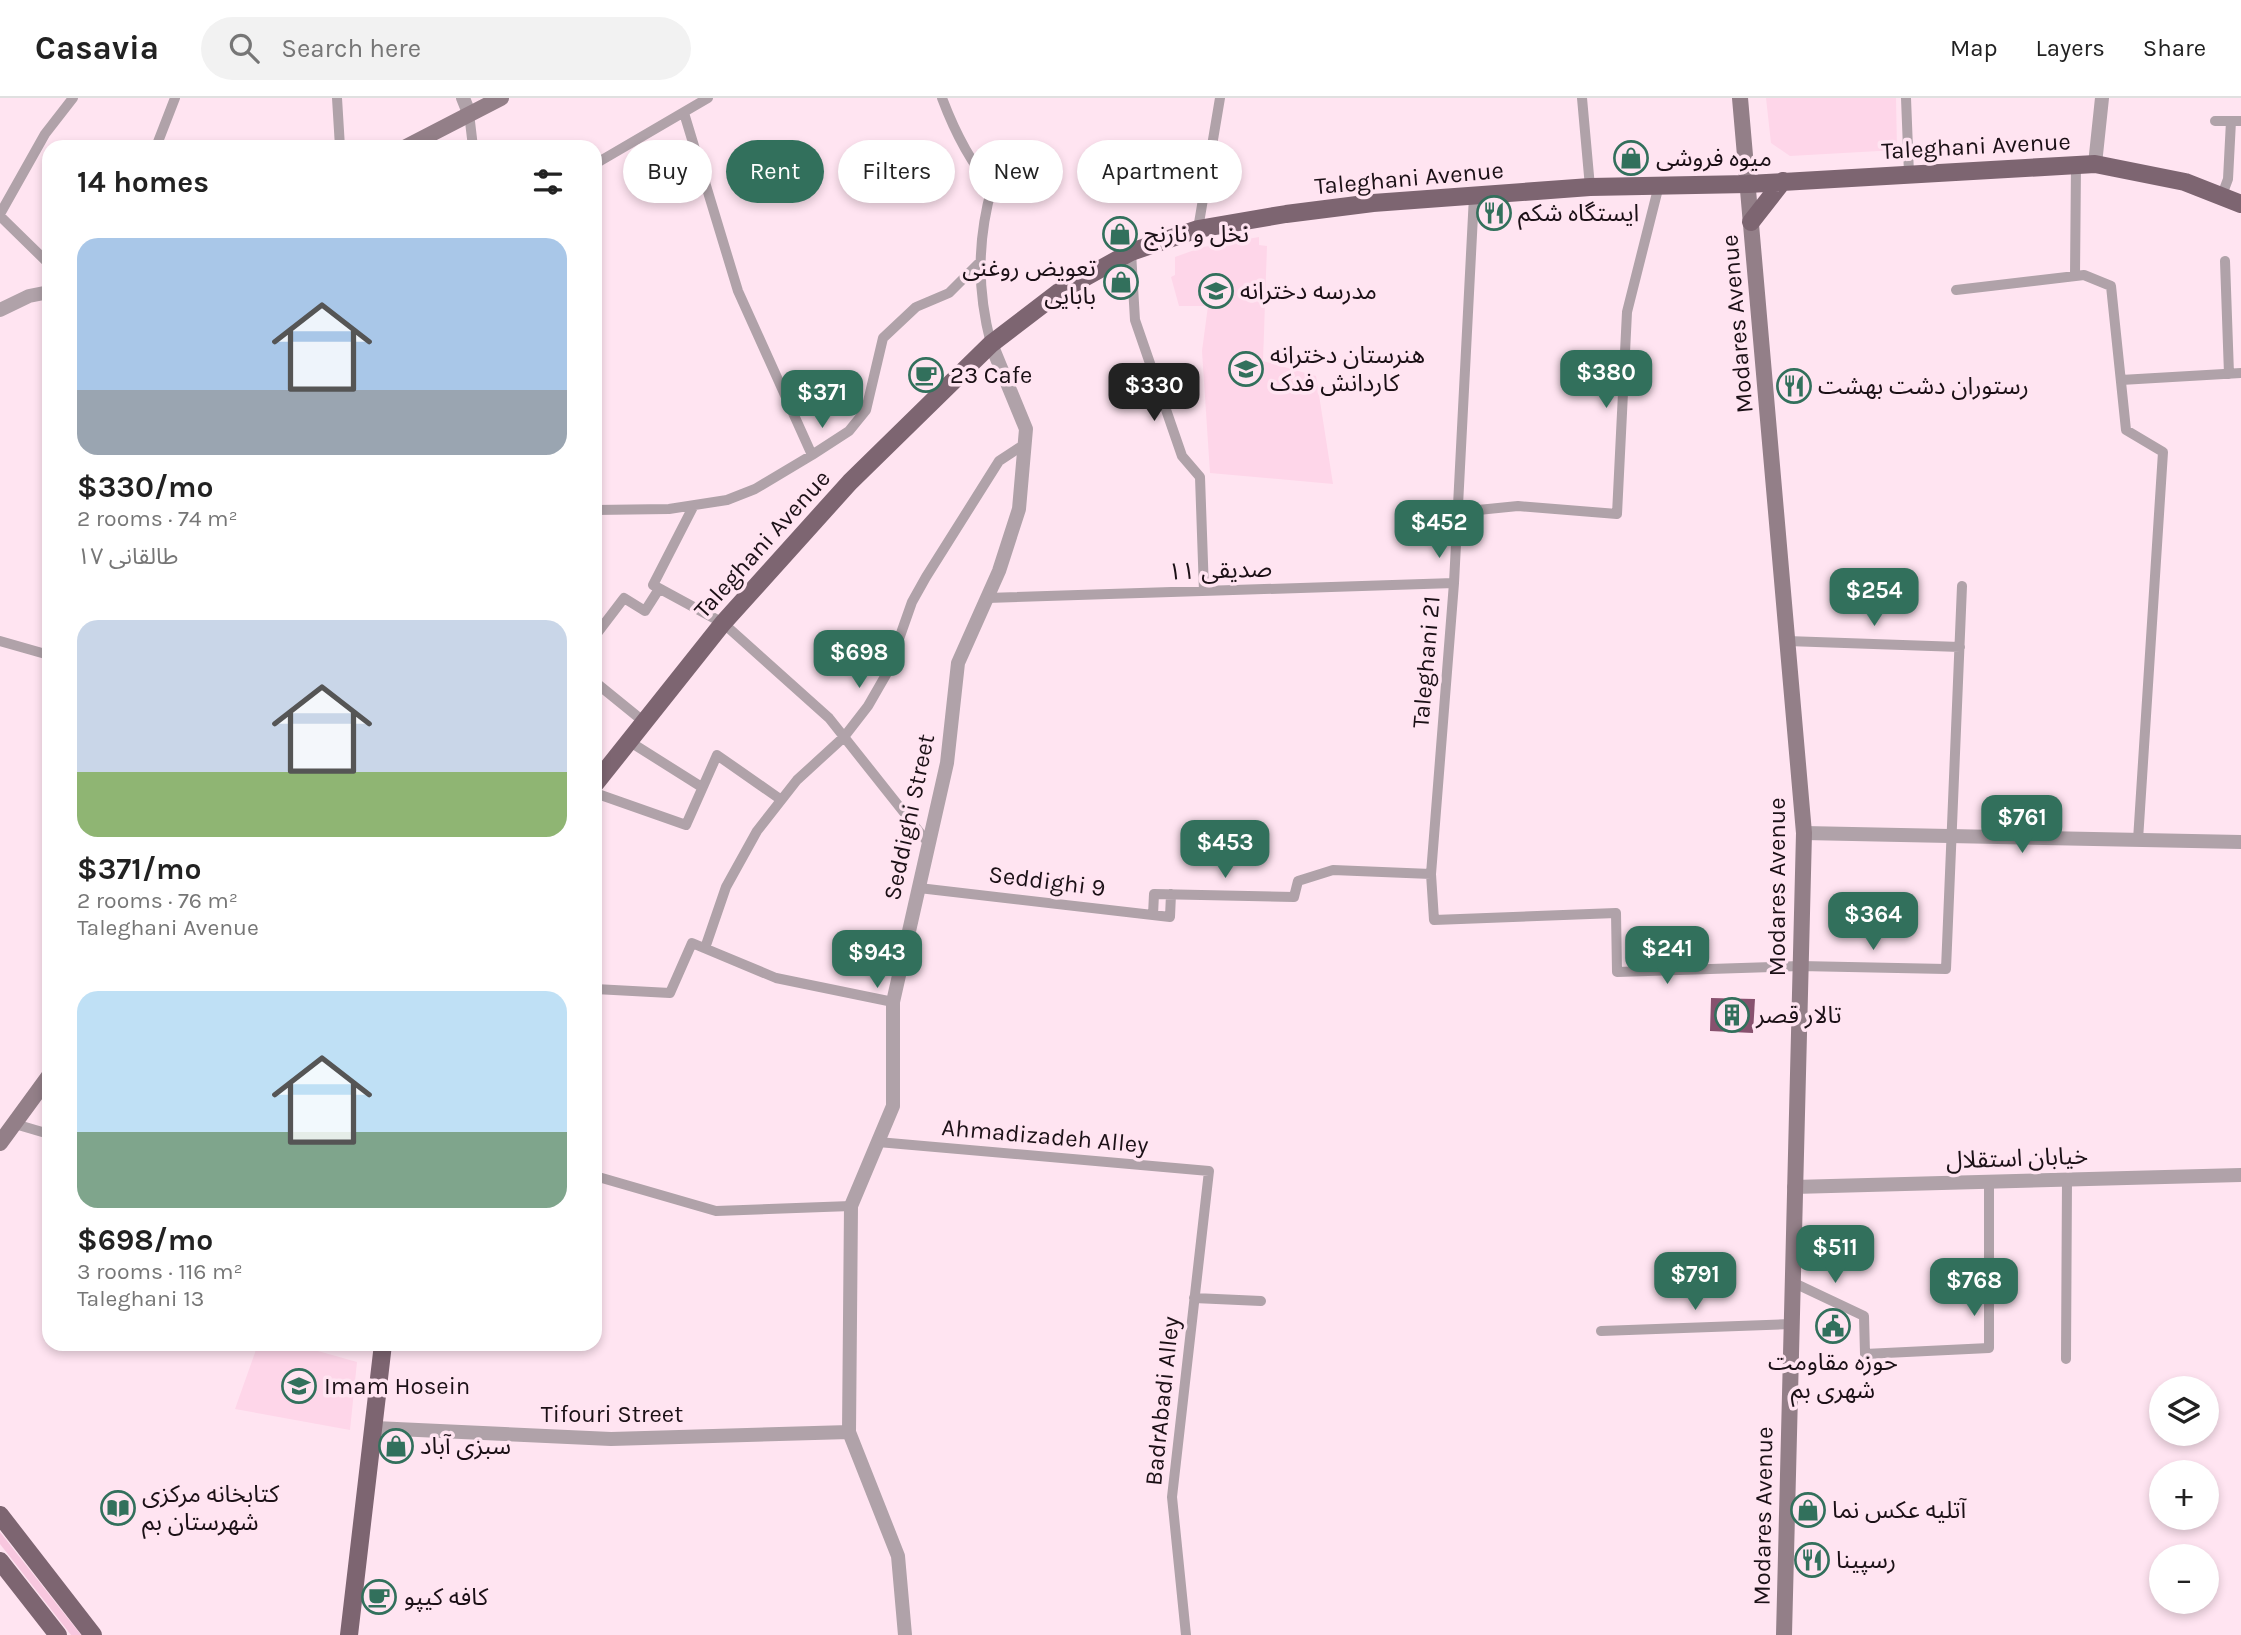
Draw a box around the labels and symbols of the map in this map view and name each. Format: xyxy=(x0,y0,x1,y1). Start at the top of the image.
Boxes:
street label: Taleghani Avenue xyxy=(1881,127,2071,165)
shop icon: میوه فروشی xyxy=(1612,139,1650,177)
place label: میوه فروشی xyxy=(1656,144,1772,172)
street label: Taleghani Avenue xyxy=(1313,156,1505,200)
restaurant icon: ایستگاه شکم xyxy=(1475,194,1513,232)
place label: ایستگاه شکم xyxy=(1518,199,1639,230)
shop icon: نخل و نارنج xyxy=(1101,215,1139,253)
place label: نخل و نارنج xyxy=(1144,220,1249,251)
street label: Modares Avenue xyxy=(1715,234,1759,414)
place label: تعویض روغنی بابایی xyxy=(962,254,1096,310)
shop icon: تعویض روغنی بابایی xyxy=(1102,263,1140,301)
school or university icon: مدرسه دخترانه xyxy=(1197,272,1235,310)
place label: مدرسه دخترانه xyxy=(1240,277,1377,305)
place label: هنرستان دخترانه کاردانش فدک xyxy=(1270,341,1425,397)
school or university icon: هنرستان دخترانه کاردانش فدک xyxy=(1227,350,1265,388)
pin: $380 xyxy=(1565,350,1647,410)
cafe icon: 23 Cafe xyxy=(907,356,945,394)
place label: 23 Cafe xyxy=(950,361,1032,389)
pin: $330 xyxy=(1113,364,1195,423)
restaurant icon: رستوران دشت بهشت xyxy=(1775,367,1813,405)
pin: $371 xyxy=(781,370,863,430)
place label: رستوران دشت بهشت xyxy=(1818,372,2029,400)
street label: Taleghani Avenue xyxy=(688,464,836,624)
pin: $452 xyxy=(1398,500,1480,560)
street label: صدیقی ۱۱ xyxy=(1167,554,1273,586)
pin: $254 xyxy=(1833,568,1915,628)
street label: Taleghani 21 xyxy=(1406,595,1446,729)
pin: $698 xyxy=(818,630,900,690)
street label: Seddighi Street xyxy=(878,731,940,903)
pin: $761 xyxy=(1981,796,2063,855)
street label: Modares Avenue xyxy=(1763,797,1791,977)
pin: $453 xyxy=(1184,820,1266,880)
street label: Seddighi 9 xyxy=(987,860,1107,902)
pin: $364 xyxy=(1832,892,1914,952)
pin: $241 xyxy=(1626,926,1708,986)
pin: $943 xyxy=(836,930,918,990)
building icon: تالار قصر xyxy=(1713,996,1751,1034)
place label: تالار قصر xyxy=(1755,1001,1842,1029)
street label: Ahmadizadeh Alley xyxy=(940,1113,1150,1159)
street label: خیابان استقلال xyxy=(1946,1142,2088,1174)
pin: $511 xyxy=(1794,1226,1876,1285)
pin: $791 xyxy=(1654,1252,1736,1312)
pin: $768 xyxy=(1933,1258,2015,1318)
public building icon: حوزه مقاومت شهری بم xyxy=(1814,1307,1852,1345)
street label: BadrAbadi Alley xyxy=(1139,1315,1185,1487)
place label: حوزه مقاومت شهری بم xyxy=(1768,1348,1898,1407)
school or university icon: Imam Hosein xyxy=(280,1367,318,1405)
place label: Imam Hosein xyxy=(324,1372,470,1400)
street label: Tifouri Street xyxy=(541,1400,683,1428)
street label: Modares Avenue xyxy=(1747,1426,1779,1606)
shop icon: سبزی آباد xyxy=(377,1427,415,1465)
place label: سبزی آباد xyxy=(420,1432,511,1460)
place label: کتابخانه مرکزی شهرستان بم xyxy=(142,1480,280,1539)
library icon: کتابخانه مرکزی شهرستان بم xyxy=(99,1489,137,1527)
shop icon: آتلیه عکس نما xyxy=(1789,1491,1827,1529)
place label: آتلیه عکس نما xyxy=(1832,1496,1967,1524)
restaurant icon: رسپینا xyxy=(1793,1541,1831,1579)
place label: رسپینا xyxy=(1836,1546,1896,1575)
cafe icon: کافه کیپو xyxy=(360,1578,398,1616)
place label: کافه کیپو xyxy=(404,1583,489,1612)

